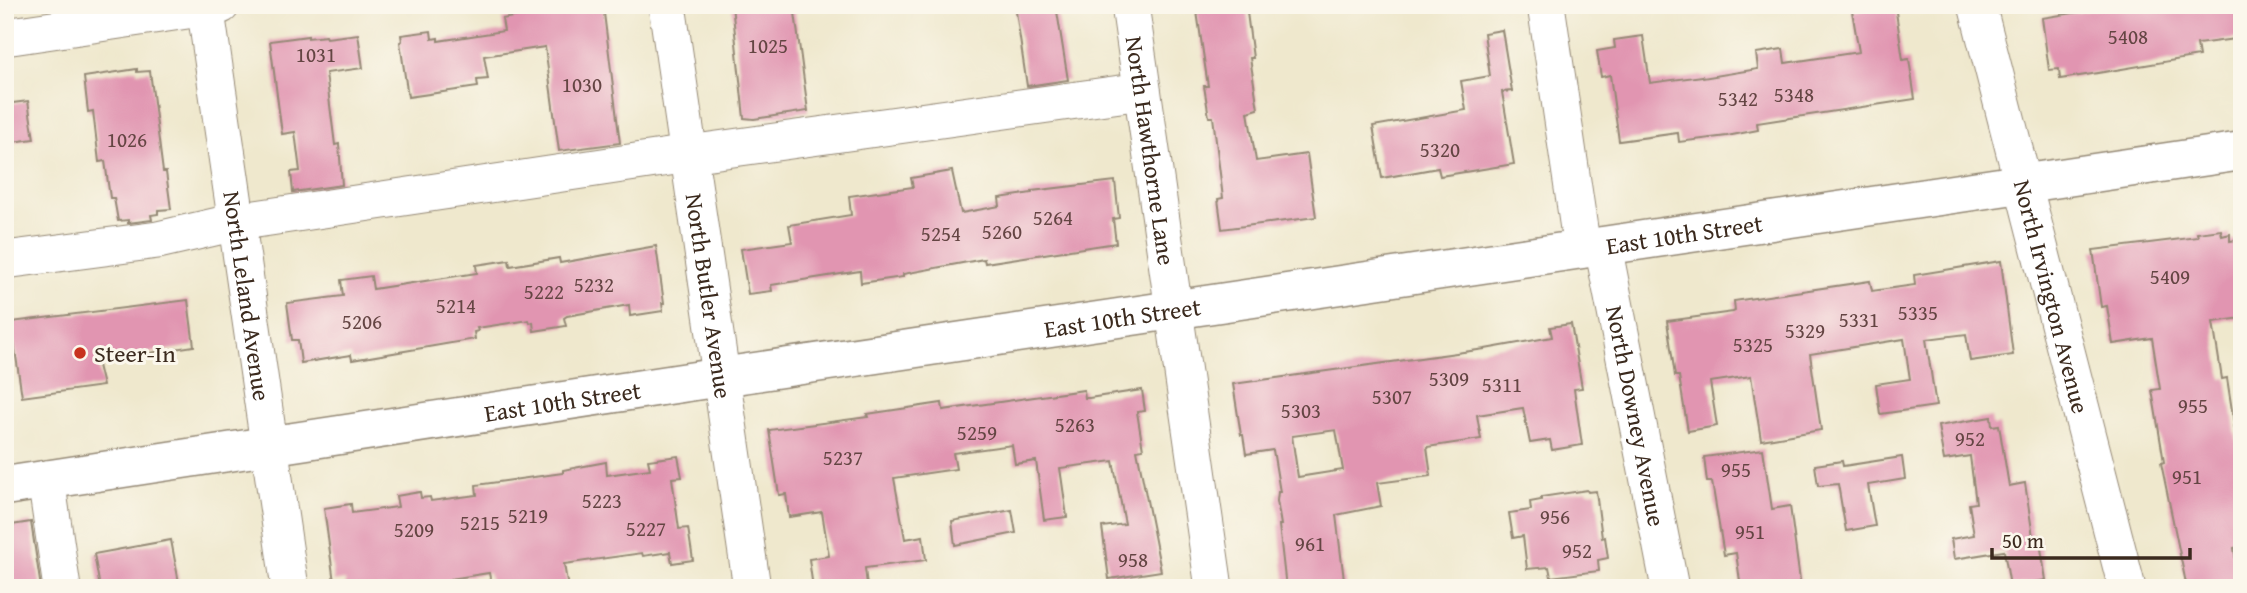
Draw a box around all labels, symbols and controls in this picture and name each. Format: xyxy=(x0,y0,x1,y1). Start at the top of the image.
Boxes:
house number: 5408 xyxy=(2108,21,2148,52)
house number: 1025 xyxy=(748,30,788,61)
street label: North Hawthorne Lane xyxy=(1117,34,1185,267)
house number: 1031 xyxy=(296,39,336,70)
house number: 1030 xyxy=(562,69,602,100)
house number: 5348 xyxy=(1774,79,1814,110)
house number: 5342 xyxy=(1718,83,1758,114)
house number: 1026 xyxy=(107,124,147,155)
house number: 5320 xyxy=(1420,134,1460,165)
street label: North Irvington Avenue xyxy=(2005,176,2099,417)
street label: North Leland Avenue xyxy=(215,189,280,403)
street label: North Butler Avenue xyxy=(677,191,742,401)
house number: 5264 xyxy=(1033,202,1073,233)
street label: East 10th Street xyxy=(1603,205,1765,263)
house number: 5260 xyxy=(982,216,1022,247)
house number: 5254 xyxy=(921,218,961,249)
house number: 5409 xyxy=(2150,261,2190,292)
house number: 5232 xyxy=(574,269,614,300)
house number: 5222 xyxy=(524,276,564,307)
street label: East 10th Street xyxy=(1042,288,1204,346)
house number: 5214 xyxy=(436,290,476,321)
house number: 5335 xyxy=(1898,297,1938,328)
street label: North Downey Avenue xyxy=(1598,302,1675,529)
house number: 5331 xyxy=(1839,304,1879,335)
house number: 5206 xyxy=(342,306,382,337)
house number: 5329 xyxy=(1785,315,1825,346)
house number: 5325 xyxy=(1733,329,1773,360)
place label: Steer-In xyxy=(94,336,176,371)
marker: Steer-In xyxy=(72,345,88,361)
house number: 5309 xyxy=(1429,363,1469,394)
house number: 5311 xyxy=(1482,369,1522,400)
street label: East 10th Street xyxy=(482,372,644,430)
house number: 5307 xyxy=(1372,381,1412,412)
house number: 955 xyxy=(2178,390,2208,421)
house number: 5303 xyxy=(1281,395,1321,426)
house number: 5263 xyxy=(1055,409,1095,440)
house number: 5259 xyxy=(957,417,997,448)
house number: 952 xyxy=(1955,423,1985,454)
house number: 5237 xyxy=(823,442,863,473)
house number: 955 xyxy=(1721,454,1751,485)
house number: 951 xyxy=(2172,461,2202,492)
house number: 5223 xyxy=(582,485,622,516)
house number: 5219 xyxy=(508,500,548,531)
house number: 956 xyxy=(1540,501,1570,532)
house number: 5215 xyxy=(460,507,500,538)
house number: 5227 xyxy=(626,513,666,544)
house number: 5209 xyxy=(394,514,434,545)
house number: 951 xyxy=(1735,516,1765,547)
scale bar xyxy=(1992,516,2189,560)
text: 50 m xyxy=(2002,525,2044,556)
house number: 961 xyxy=(1295,528,1325,559)
house number: 952 xyxy=(1562,535,1592,566)
house number: 958 xyxy=(1118,544,1148,575)

